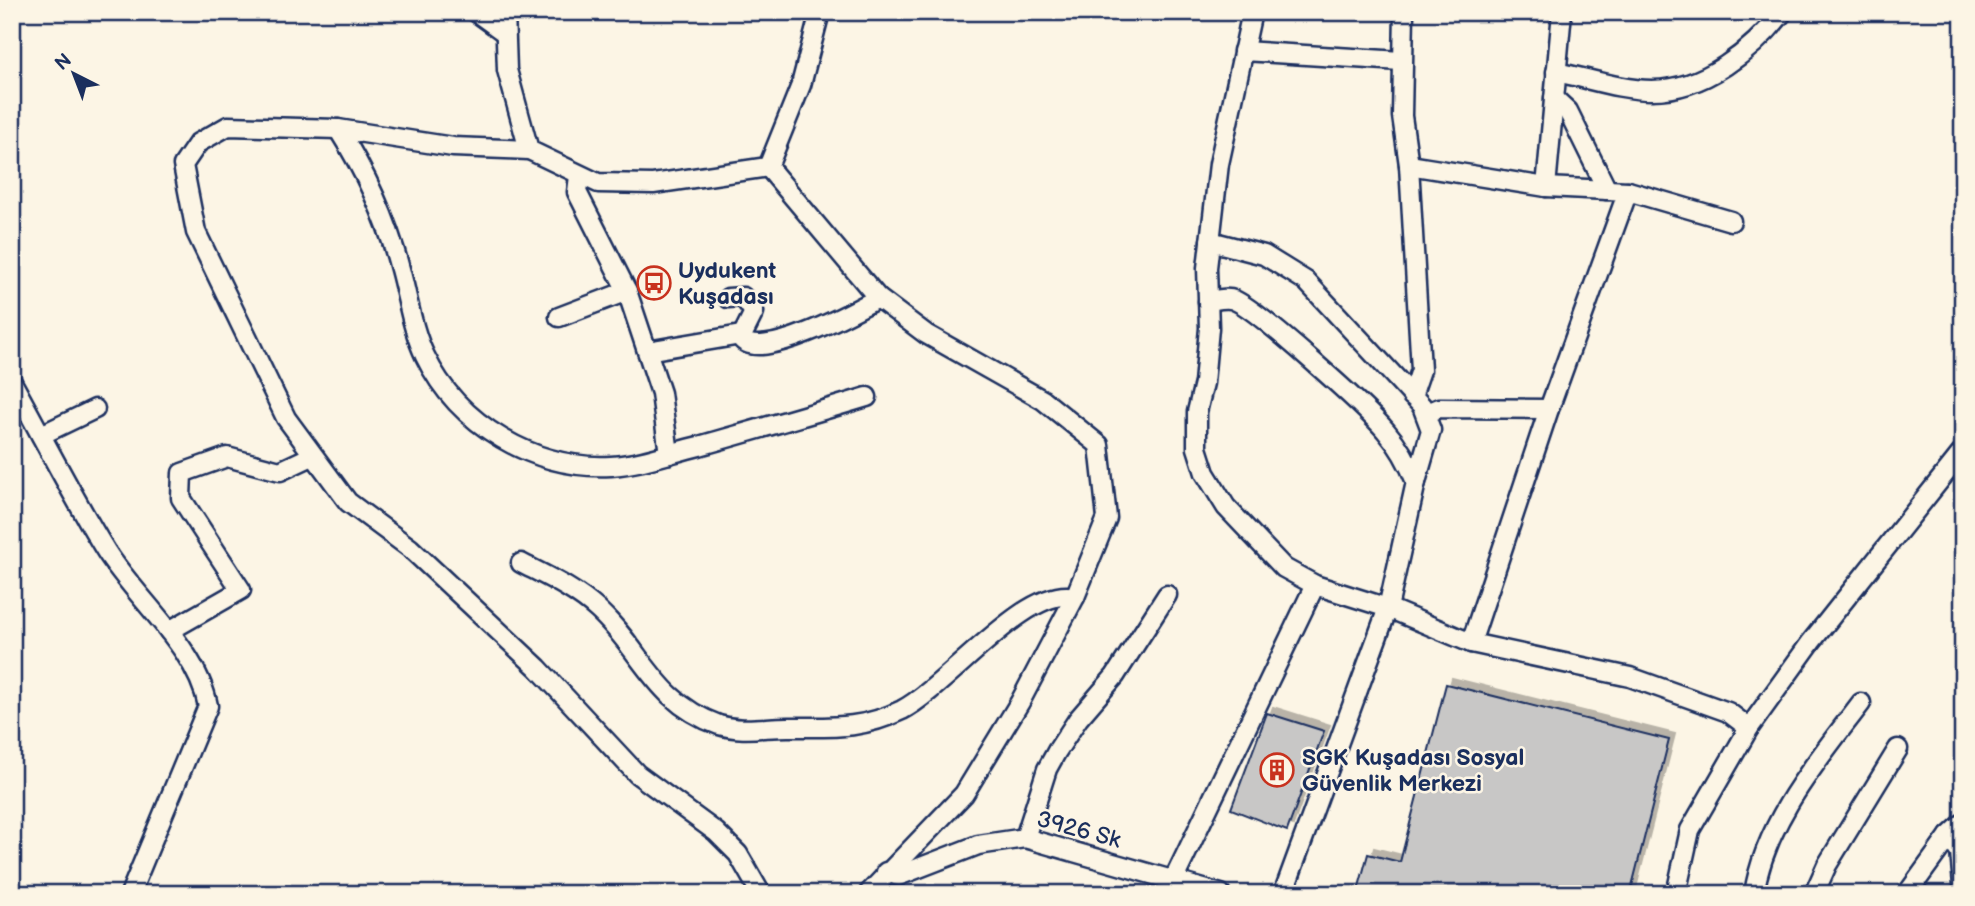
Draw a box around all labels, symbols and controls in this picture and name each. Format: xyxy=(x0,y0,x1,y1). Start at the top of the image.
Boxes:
north arrow xyxy=(38,38,108,108)
text: N xyxy=(51,49,77,76)
place label: Uydukent Kuşadası xyxy=(678,257,777,311)
bus stop icon: Uydukent Kuşadası xyxy=(635,264,673,302)
place label: SGK Kuşadası Sosyal Güvenlik Merkezi xyxy=(1302,744,1524,798)
building icon: SGK Kuşadası Sosyal Güvenlik Merkezi xyxy=(1258,751,1296,789)
street label: 3926 Sk xyxy=(1034,805,1125,855)

